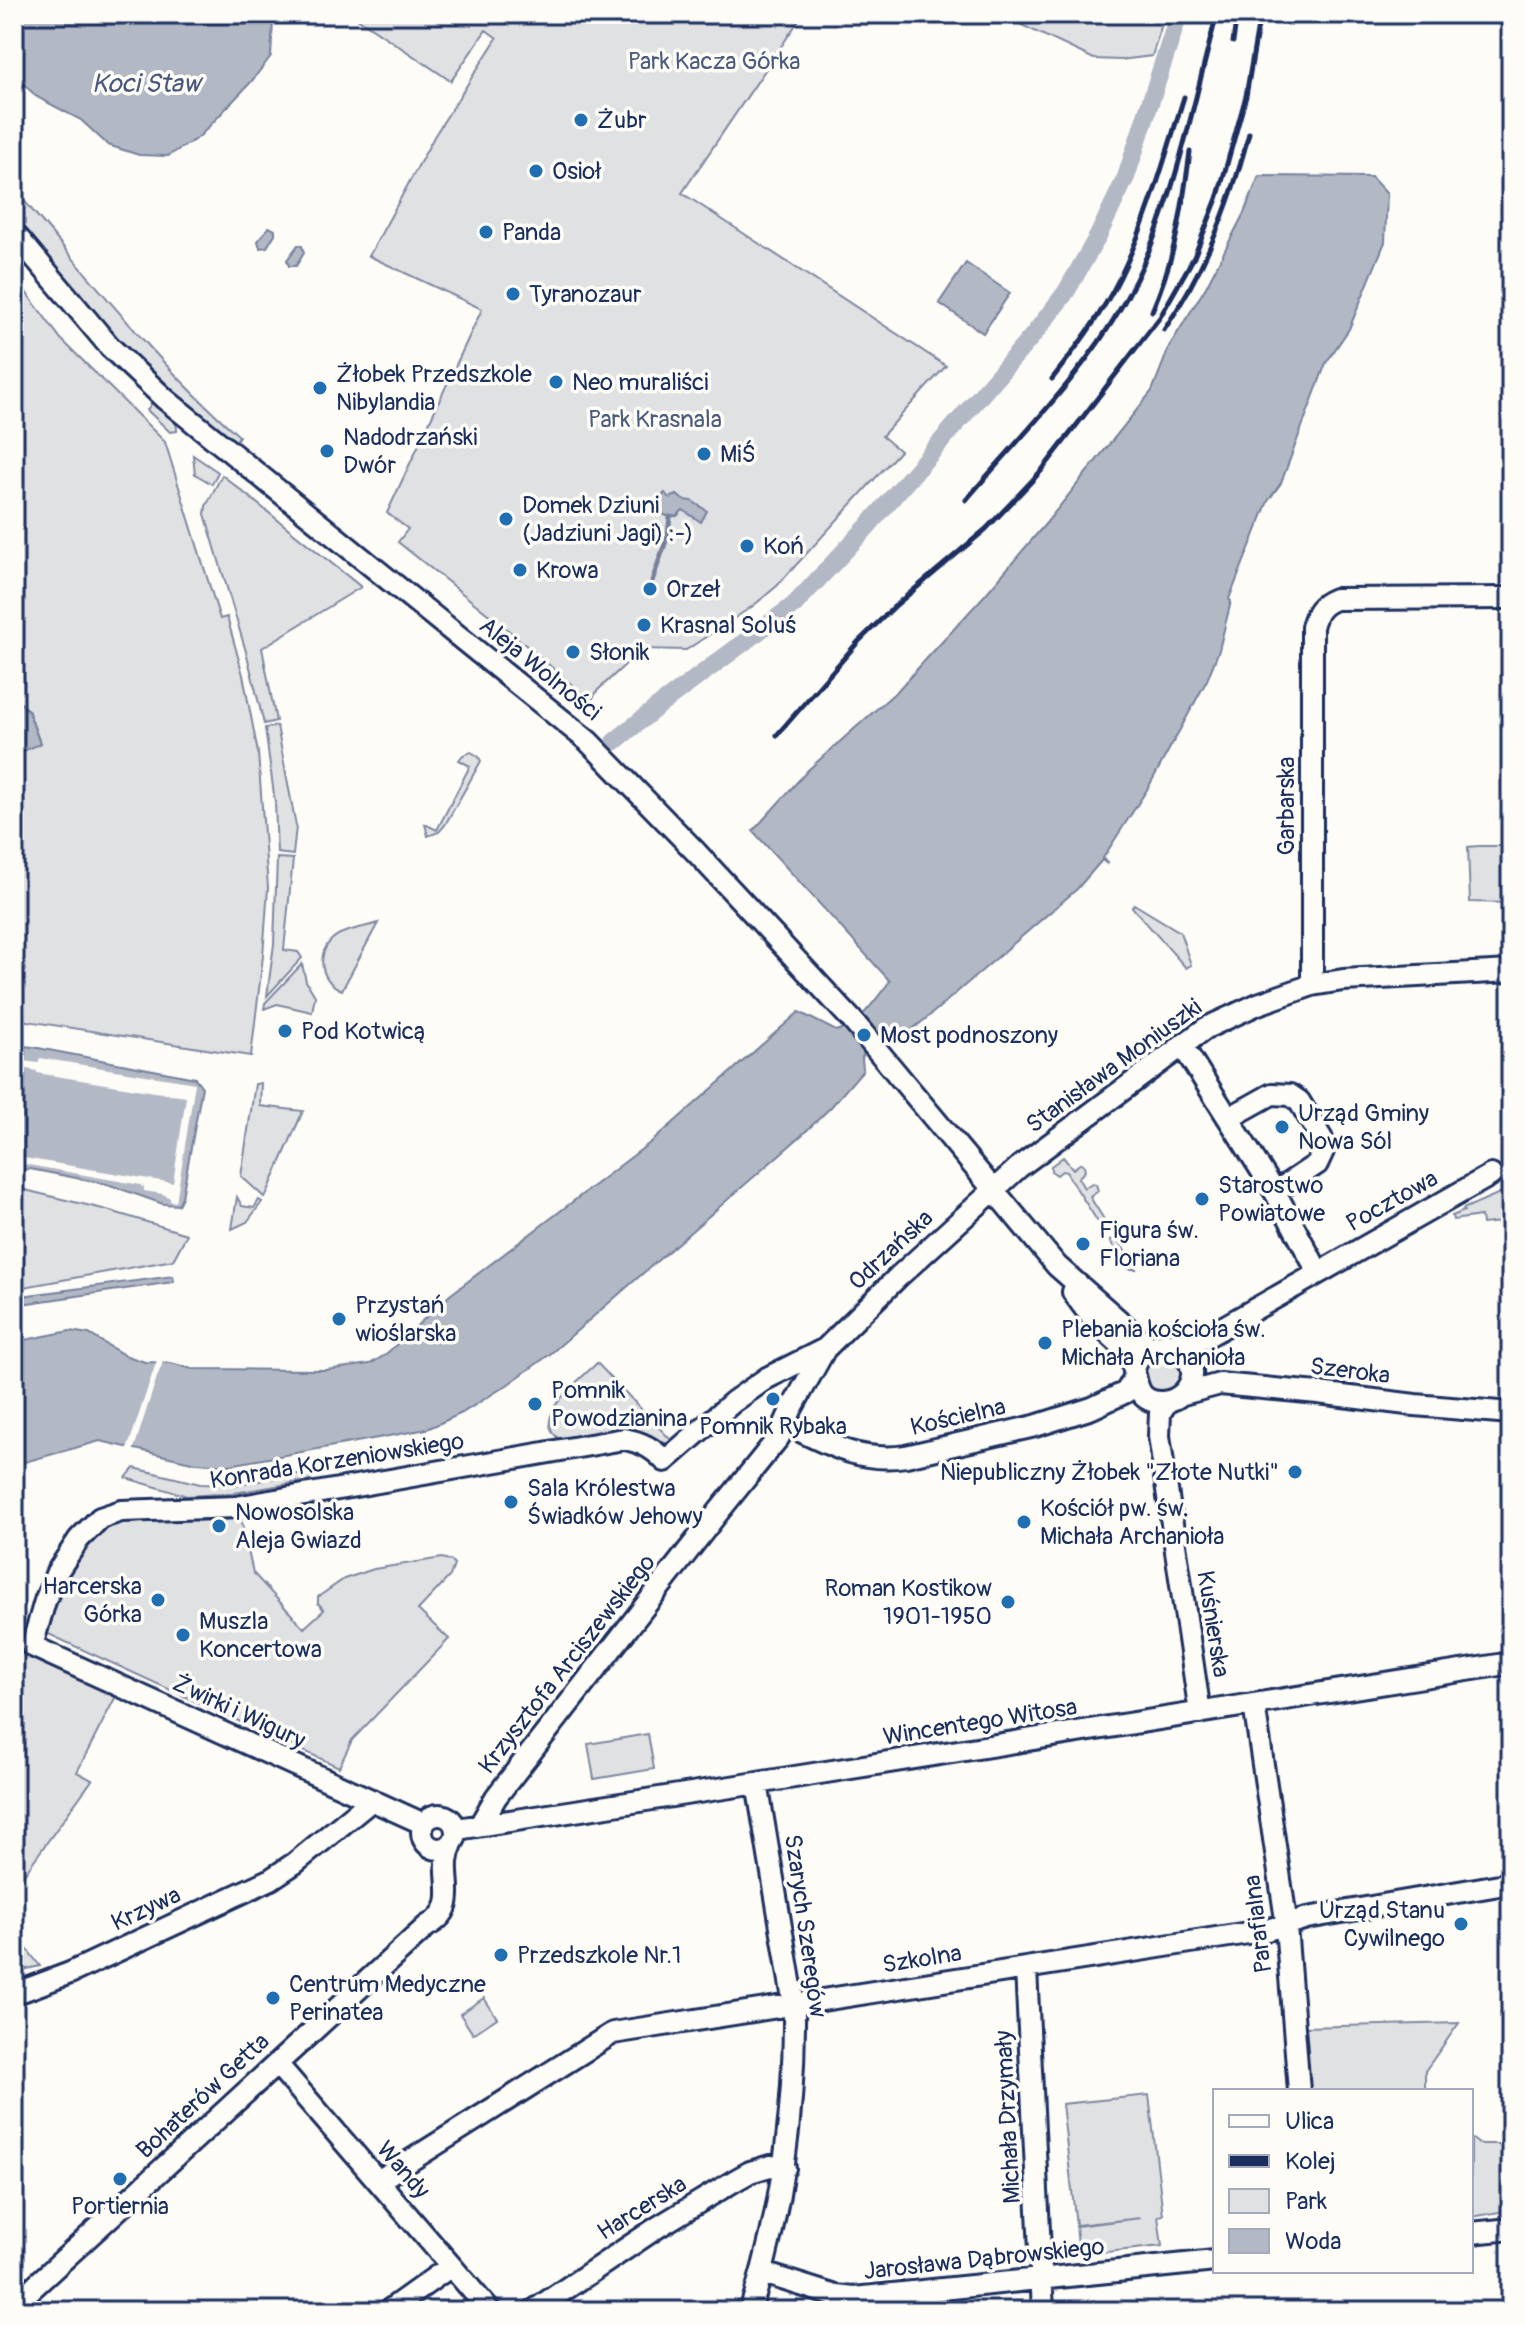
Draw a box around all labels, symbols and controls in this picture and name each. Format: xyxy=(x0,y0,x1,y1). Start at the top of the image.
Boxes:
park label: Park Kacza Górka xyxy=(628,47,800,76)
water label: Koci Staw xyxy=(92,68,204,100)
place label: Żubr xyxy=(597,106,647,135)
marker: Żubr xyxy=(572,111,590,129)
place label: Osioł xyxy=(552,157,602,186)
marker: Osioł xyxy=(527,162,545,180)
place label: Panda xyxy=(502,218,561,247)
marker: Panda xyxy=(477,223,495,241)
place label: Tyranozaur xyxy=(529,280,642,309)
marker: Tyranozaur xyxy=(504,285,522,303)
place label: Żłobek Przedszkole Nibylandia xyxy=(336,360,532,417)
place label: Neo muraliści xyxy=(572,368,708,397)
marker: Neo muraliści xyxy=(547,373,565,391)
marker: Żłobek Przedszkole Nibylandia xyxy=(311,379,329,397)
park label: Park Krasnala xyxy=(588,405,722,434)
place label: Nadodrzański Dwór xyxy=(343,423,477,480)
place label: MiŚ xyxy=(720,440,756,469)
marker: Nadodrzański Dwór xyxy=(318,442,336,460)
marker: MiŚ xyxy=(695,445,713,463)
place label: Domek Dziuni (Jadziuni Jagi) :-) xyxy=(522,491,693,548)
marker: Domek Dziuni (Jadziuni Jagi) :-) xyxy=(497,510,515,528)
place label: Koń xyxy=(763,532,804,561)
marker: Koń xyxy=(738,537,756,555)
place label: Krowa xyxy=(536,556,599,585)
marker: Krowa xyxy=(511,561,529,579)
place label: Orzeł xyxy=(666,575,721,604)
marker: Orzeł xyxy=(641,580,659,598)
street label: Aleja Wolności xyxy=(473,611,607,727)
place label: Krasnal Soluś xyxy=(660,611,796,640)
marker: Krasnal Soluś xyxy=(635,616,653,634)
place label: Słonik xyxy=(589,638,649,667)
marker: Słonik xyxy=(564,643,582,661)
street label: Garbarska xyxy=(1272,756,1301,856)
street label: Stanisława Moniuszki xyxy=(1021,993,1207,1139)
place label: Pod Kotwicą xyxy=(301,1017,426,1046)
place label: Most podnoszony xyxy=(880,1021,1058,1050)
marker: Pod Kotwicą xyxy=(276,1022,294,1040)
marker: Most podnoszony xyxy=(855,1026,873,1044)
place label: Urząd Gminy Nowa Sól xyxy=(1298,1099,1429,1156)
marker: Urząd Gminy Nowa Sól xyxy=(1273,1118,1291,1136)
street label: Pocztowa xyxy=(1341,1164,1443,1238)
place label: Starostwo Powiatowe xyxy=(1218,1171,1325,1228)
marker: Starostwo Powiatowe xyxy=(1193,1190,1211,1208)
street label: Odrzańska xyxy=(843,1204,939,1296)
place label: Figura św. Floriana xyxy=(1099,1216,1199,1273)
marker: Figura św. Floriana xyxy=(1074,1235,1092,1253)
place label: Przystań wioślarska xyxy=(355,1291,456,1348)
marker: Przystań wioślarska xyxy=(330,1310,348,1328)
place label: Plebania kościoła św. Michała Archanioła xyxy=(1061,1315,1266,1372)
marker: Plebania kościoła św. Michała Archanioła xyxy=(1036,1334,1054,1352)
street label: Szeroka xyxy=(1308,1352,1392,1390)
place label: Pomnik Powodzianina xyxy=(551,1376,687,1433)
marker: Pomnik Rybaka xyxy=(764,1390,782,1408)
street label: Kościelna xyxy=(908,1392,1008,1442)
marker: Pomnik Powodzianina xyxy=(526,1395,544,1413)
place label: Pomnik Rybaka xyxy=(699,1412,847,1441)
street label: Konrada Korzeniowskiego xyxy=(208,1427,466,1495)
place label: Niepubliczny Żłobek "Złote Nutki" xyxy=(940,1458,1279,1487)
marker: Niepubliczny Żłobek "Złote Nutki" xyxy=(1286,1463,1304,1481)
place label: Sala Królestwa Świadków Jehowy xyxy=(527,1474,703,1531)
marker: Sala Królestwa Świadków Jehowy xyxy=(502,1493,520,1511)
place label: Kościół pw. św. Michała Archanioła xyxy=(1040,1494,1224,1551)
place label: Nowosolska Aleja Gwiazd xyxy=(235,1498,362,1555)
marker: Kościół pw. św. Michała Archanioła xyxy=(1015,1513,1033,1531)
marker: Nowosolska Aleja Gwiazd xyxy=(210,1517,228,1535)
street label: Krzysztofa Arciszewskiego xyxy=(472,1548,662,1779)
street label: Kuśnierska xyxy=(1190,1569,1236,1679)
place label: Harcerska Górka xyxy=(43,1572,142,1629)
place label: Roman Kostikow 1901-1950 xyxy=(825,1574,992,1631)
marker: Harcerska Górka xyxy=(149,1591,167,1609)
marker: Roman Kostikow 1901-1950 xyxy=(999,1593,1017,1611)
place label: Muszla Koncertowa xyxy=(199,1607,322,1664)
marker: Muszla Koncertowa xyxy=(174,1626,192,1644)
street label: Żwirki i Wigury xyxy=(168,1669,310,1755)
street label: Wincentego Witosa xyxy=(881,1692,1079,1752)
street label: Szarych Szeregów xyxy=(778,1832,832,2020)
street label: Parafialna xyxy=(1238,1873,1278,1975)
street label: Krzywa xyxy=(107,1880,185,1938)
place label: Urząd Stanu Cywilnego xyxy=(1319,1896,1445,1953)
marker: Urząd Stanu Cywilnego xyxy=(1452,1915,1470,1933)
street label: Szkolna xyxy=(880,1938,964,1980)
place label: Przedszkole Nr.1 xyxy=(517,1941,681,1970)
marker: Przedszkole Nr.1 xyxy=(492,1946,510,1964)
place label: Centrum Medyczne Perinatea xyxy=(289,1970,486,2027)
marker: Centrum Medyczne Perinatea xyxy=(264,1989,282,2007)
street label: Bohaterów Getta xyxy=(131,2027,275,2165)
street label: Michała Drzymały xyxy=(989,2030,1027,2204)
legend xyxy=(1213,2089,1473,2273)
text: Ulica xyxy=(1285,2107,1334,2136)
street label: Wandy xyxy=(370,2135,436,2205)
text: Kolej xyxy=(1285,2147,1335,2176)
street label: Harcerska xyxy=(592,2169,692,2247)
marker: Portiernia xyxy=(111,2170,129,2188)
text: Park xyxy=(1285,2187,1327,2216)
place label: Portiernia xyxy=(71,2192,169,2221)
text: Woda xyxy=(1285,2227,1341,2256)
street label: Jarosława Dąbrowskiego xyxy=(862,2232,1106,2286)

